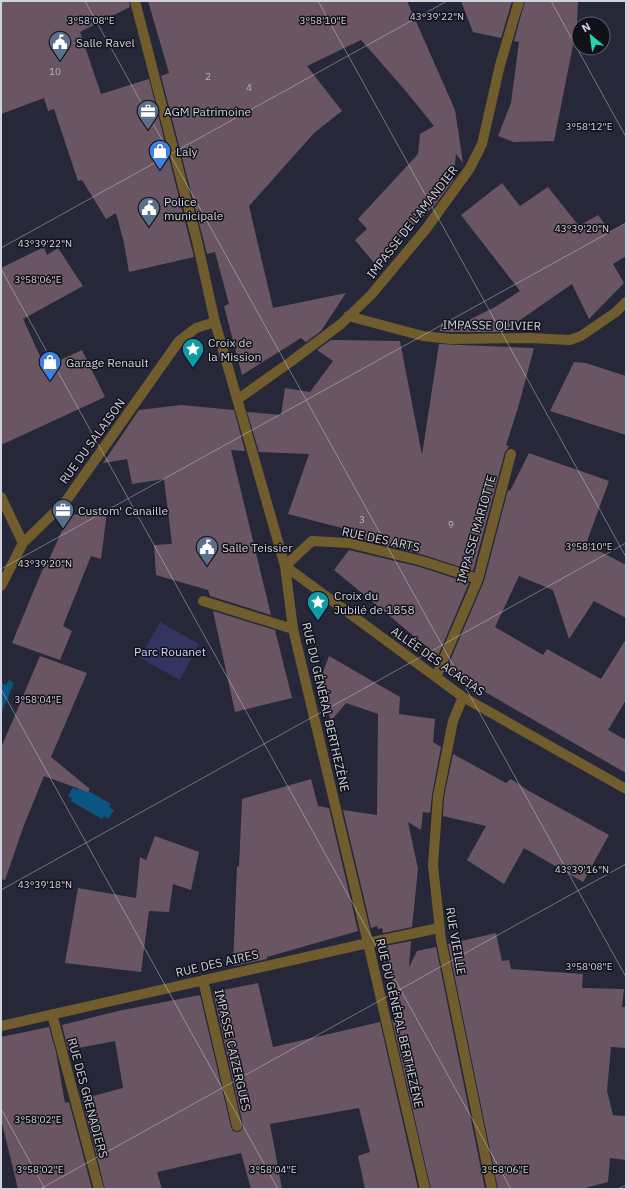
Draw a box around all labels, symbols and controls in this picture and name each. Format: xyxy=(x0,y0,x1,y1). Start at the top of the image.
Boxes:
text: 43°39'22"N xyxy=(410,10,464,23)
text: 3°58'08"E xyxy=(67,14,115,27)
text: 3°58'10"E xyxy=(299,14,347,27)
north arrow xyxy=(571,16,611,56)
text: N xyxy=(579,19,593,35)
public building icon: Salle Ravel xyxy=(47,29,73,62)
place label: Salle Ravel xyxy=(76,35,135,50)
house number: 10 xyxy=(49,65,61,78)
house number: 2 xyxy=(205,70,211,83)
house number: 4 xyxy=(246,81,252,94)
office icon: AGM Patrimoine xyxy=(135,98,161,131)
place label: AGM Patrimoine xyxy=(164,104,252,119)
text: 3°58'12"E xyxy=(565,120,613,133)
shop icon: Laly xyxy=(147,138,173,171)
place label: Laly xyxy=(176,144,198,159)
street label: IMPASSE DE L'AMANDIER xyxy=(363,162,461,281)
place label: Police municipale xyxy=(164,194,224,223)
public building icon: Police municipale xyxy=(136,195,162,228)
text: 43°39'20"N xyxy=(555,222,609,235)
text: 43°39'22"N xyxy=(18,237,72,250)
text: 3°58'06"E xyxy=(14,273,62,286)
street label: IMPASSE OLIVIER xyxy=(443,317,542,333)
place label: Croix de la Mission xyxy=(208,335,261,364)
place icon: Croix de la Mission xyxy=(180,336,206,369)
shop icon: Garage Renault xyxy=(37,349,63,382)
place label: Garage Renault xyxy=(66,355,149,370)
street label: RUE DU SALAISON xyxy=(56,395,128,487)
street label: IMPASSE MARIOTTE xyxy=(453,473,499,585)
office icon: Custom' Canaille xyxy=(50,497,76,530)
place label: Custom' Canaille xyxy=(78,503,168,518)
house number: 3 xyxy=(359,513,365,526)
house number: 9 xyxy=(448,518,454,531)
street label: RUE DES ARTS xyxy=(341,523,421,555)
public building icon: Salle Teissier xyxy=(194,534,220,567)
place label: Salle Teissier xyxy=(222,540,293,555)
text: 3°58'10"E xyxy=(565,540,613,553)
text: 43°39'20"N xyxy=(18,557,72,570)
place label: Croix du Jubilé de 1858 xyxy=(334,588,415,617)
place icon: Croix du Jubilé de 1858 xyxy=(305,589,331,622)
street label: RUE DU GÉNÉRAL BERTHEZÈNE xyxy=(299,621,353,793)
street label: ALLÉE DES ACACIAS xyxy=(388,623,488,699)
park label: Parc Rouanet xyxy=(134,644,206,659)
text: 3°58'04"E xyxy=(14,693,62,706)
text: 43°39'16"N xyxy=(555,863,609,876)
text: 43°39'18"N xyxy=(18,878,72,891)
street label: RUE VIEILLE xyxy=(443,906,469,976)
street label: RUE DU GÉNÉRAL BERTHEZÈNE xyxy=(373,937,427,1109)
street label: RUE DES AIRES xyxy=(174,946,260,980)
text: 3°58'08"E xyxy=(565,960,613,973)
street label: IMPASSE CAIZERGUES xyxy=(212,988,254,1112)
street label: RUE DES GRENADIERS xyxy=(65,1036,111,1160)
text: 3°58'02"E xyxy=(14,1113,62,1126)
text: 3°58'02"E xyxy=(16,1163,64,1176)
text: 3°58'04"E xyxy=(249,1163,297,1176)
text: 3°58'06"E xyxy=(481,1163,529,1176)

